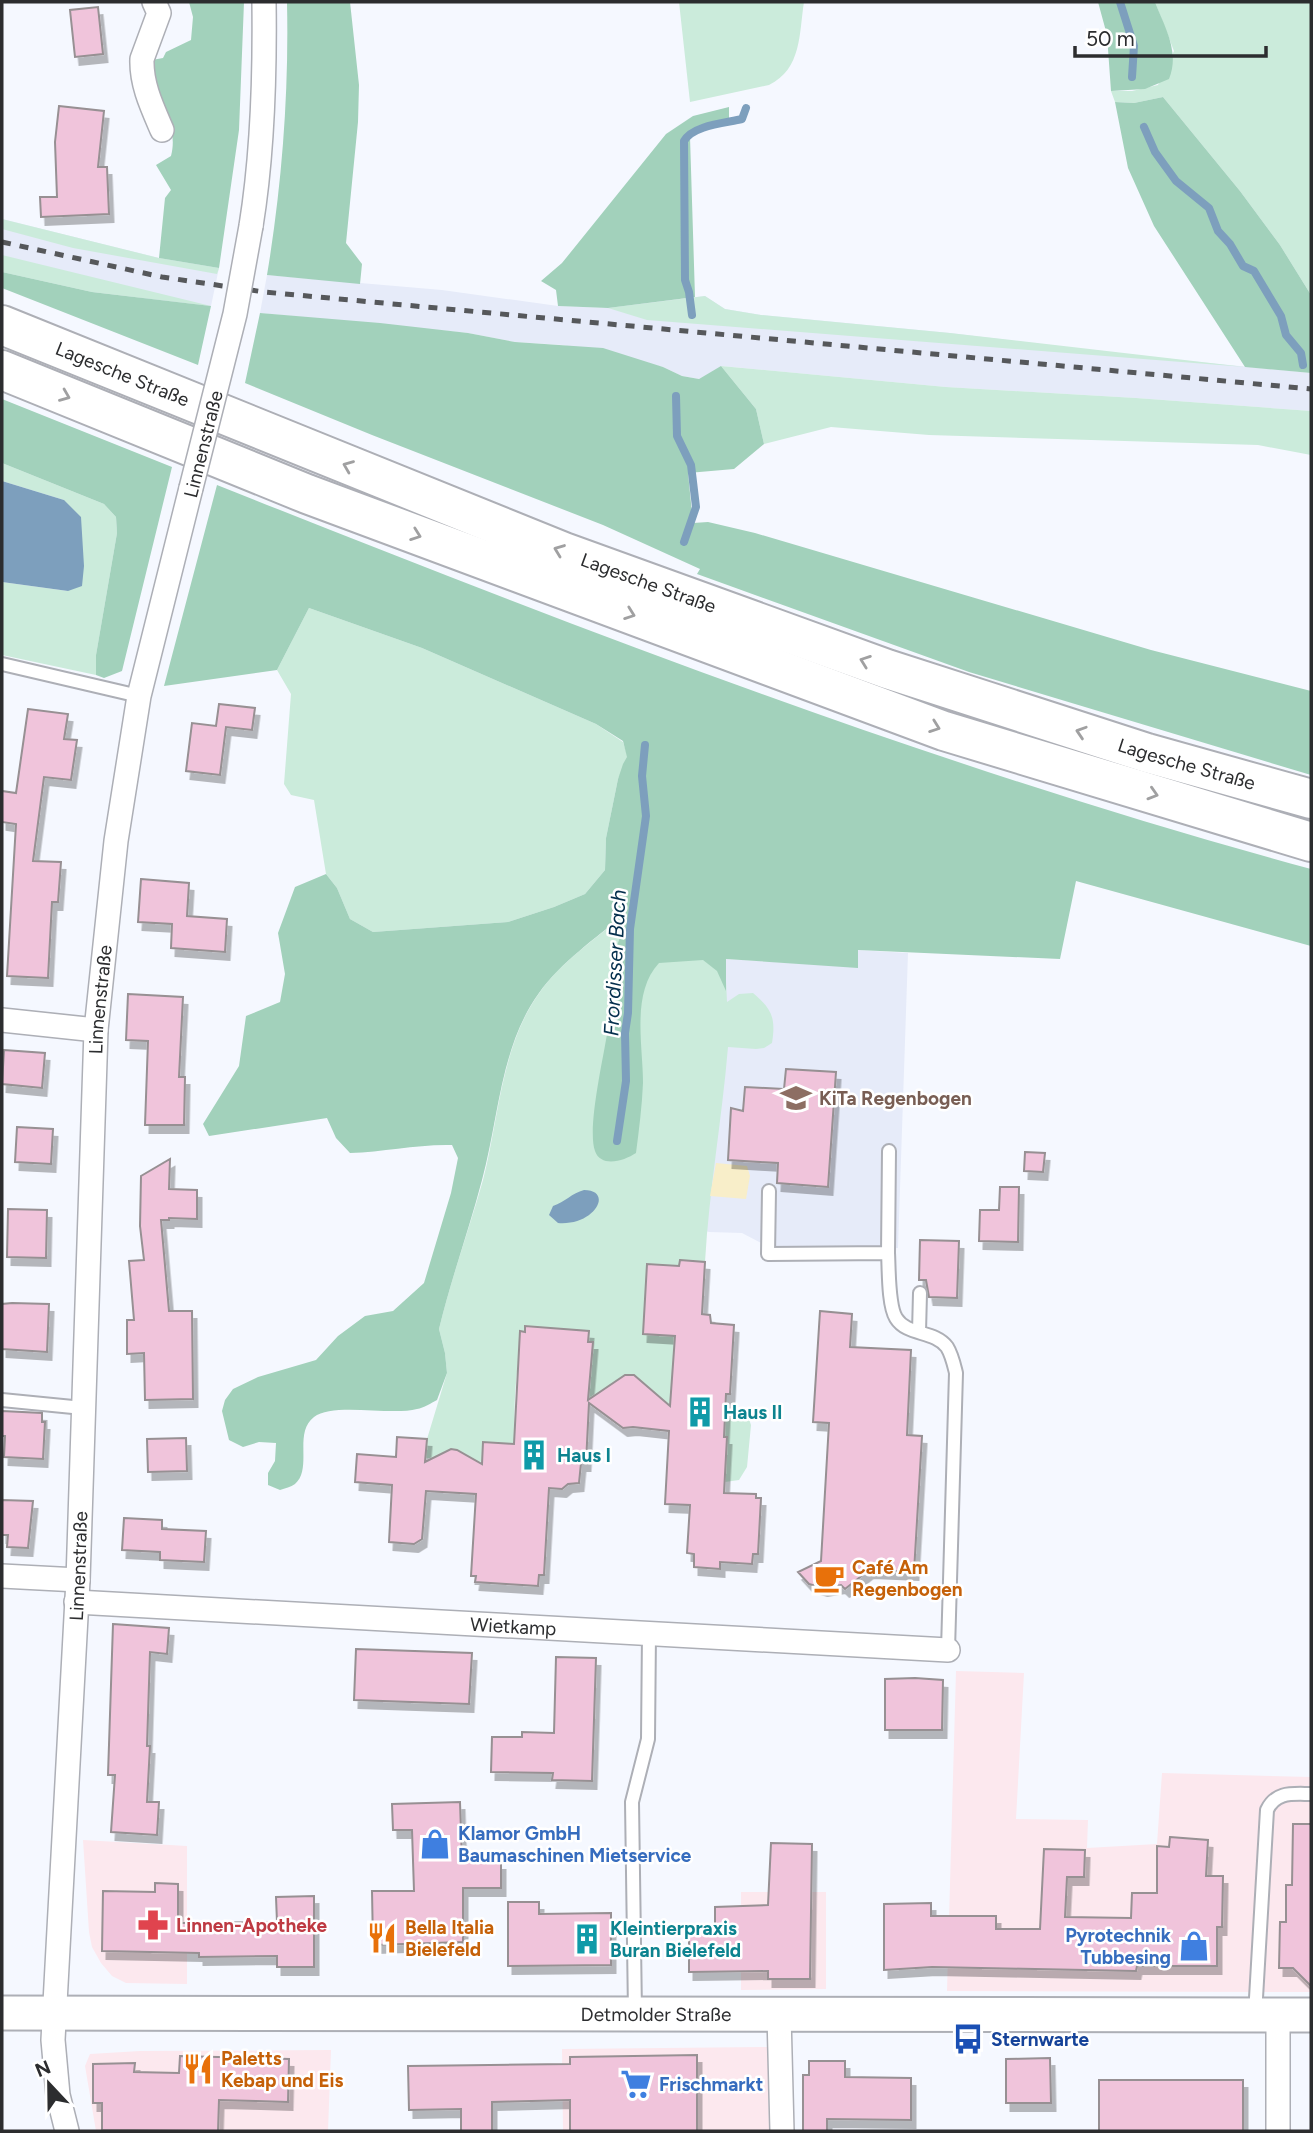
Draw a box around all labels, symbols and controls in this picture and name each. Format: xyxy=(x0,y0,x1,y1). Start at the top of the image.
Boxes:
scale bar xyxy=(1075,14,1266,58)
text: 50 m xyxy=(1086,26,1135,51)
street label: Lagesche Straße xyxy=(52,337,193,411)
one-way arrow xyxy=(58,387,70,401)
street label: Linnenstraße xyxy=(179,388,228,500)
one-way arrow xyxy=(342,460,354,474)
one-way arrow xyxy=(410,527,422,541)
one-way arrow xyxy=(554,544,566,558)
street label: Lagesche Straße xyxy=(578,548,719,618)
one-way arrow xyxy=(623,606,635,620)
one-way arrow xyxy=(860,655,872,669)
one-way arrow xyxy=(928,719,940,733)
one-way arrow xyxy=(1076,726,1088,740)
street label: Lagesche Straße xyxy=(1115,733,1258,795)
one-way arrow xyxy=(1146,785,1158,800)
water label: Frordisser Bach xyxy=(598,889,631,1037)
street label: Linnenstraße xyxy=(84,944,117,1055)
school or university icon: KiTa Regenbogen xyxy=(779,1081,813,1115)
place label: KiTa Regenbogen xyxy=(819,1087,972,1110)
building icon: Haus II xyxy=(683,1395,717,1429)
place label: Haus II xyxy=(723,1401,783,1424)
building icon: Haus I xyxy=(517,1438,551,1472)
place label: Haus I xyxy=(557,1444,611,1467)
street label: Linnenstraße xyxy=(65,1511,92,1622)
place label: Café Am Regenbogen xyxy=(852,1556,963,1601)
cafe icon: Café Am Regenbogen xyxy=(812,1561,846,1595)
street label: Wietkamp xyxy=(470,1613,557,1640)
place label: Klamor GmbH Baumaschinen Mietservice xyxy=(458,1822,692,1867)
shop icon: Klamor GmbH Baumaschinen Mietservice xyxy=(418,1827,452,1861)
pharmacy icon: Linnen-Apotheke xyxy=(136,1908,170,1942)
place label: Linnen-Apotheke xyxy=(176,1914,328,1937)
place label: Bella Italia Bielefeld xyxy=(405,1916,494,1961)
place label: Kleintierpraxis Buran Bielefeld xyxy=(610,1917,741,1962)
restaurant icon: Bella Italia Bielefeld xyxy=(365,1921,399,1955)
building icon: Kleintierpraxis Buran Bielefeld xyxy=(570,1922,604,1956)
place label: Pyrotechnik Tubbesing xyxy=(1065,1924,1172,1969)
shop icon: Pyrotechnik Tubbesing xyxy=(1177,1929,1211,1963)
street label: Detmolder Straße xyxy=(581,2003,731,2026)
bus stop icon: Sternwarte xyxy=(951,2022,985,2056)
place label: Sternwarte xyxy=(991,2028,1090,2051)
place label: Paletts Kebap und Eis xyxy=(221,2047,344,2092)
north arrow xyxy=(14,2049,84,2119)
restaurant icon: Paletts Kebap und Eis xyxy=(181,2052,215,2086)
text: N xyxy=(32,2055,54,2082)
supermarket icon: Frischmarkt xyxy=(619,2067,653,2101)
place label: Frischmarkt xyxy=(659,2073,764,2096)

